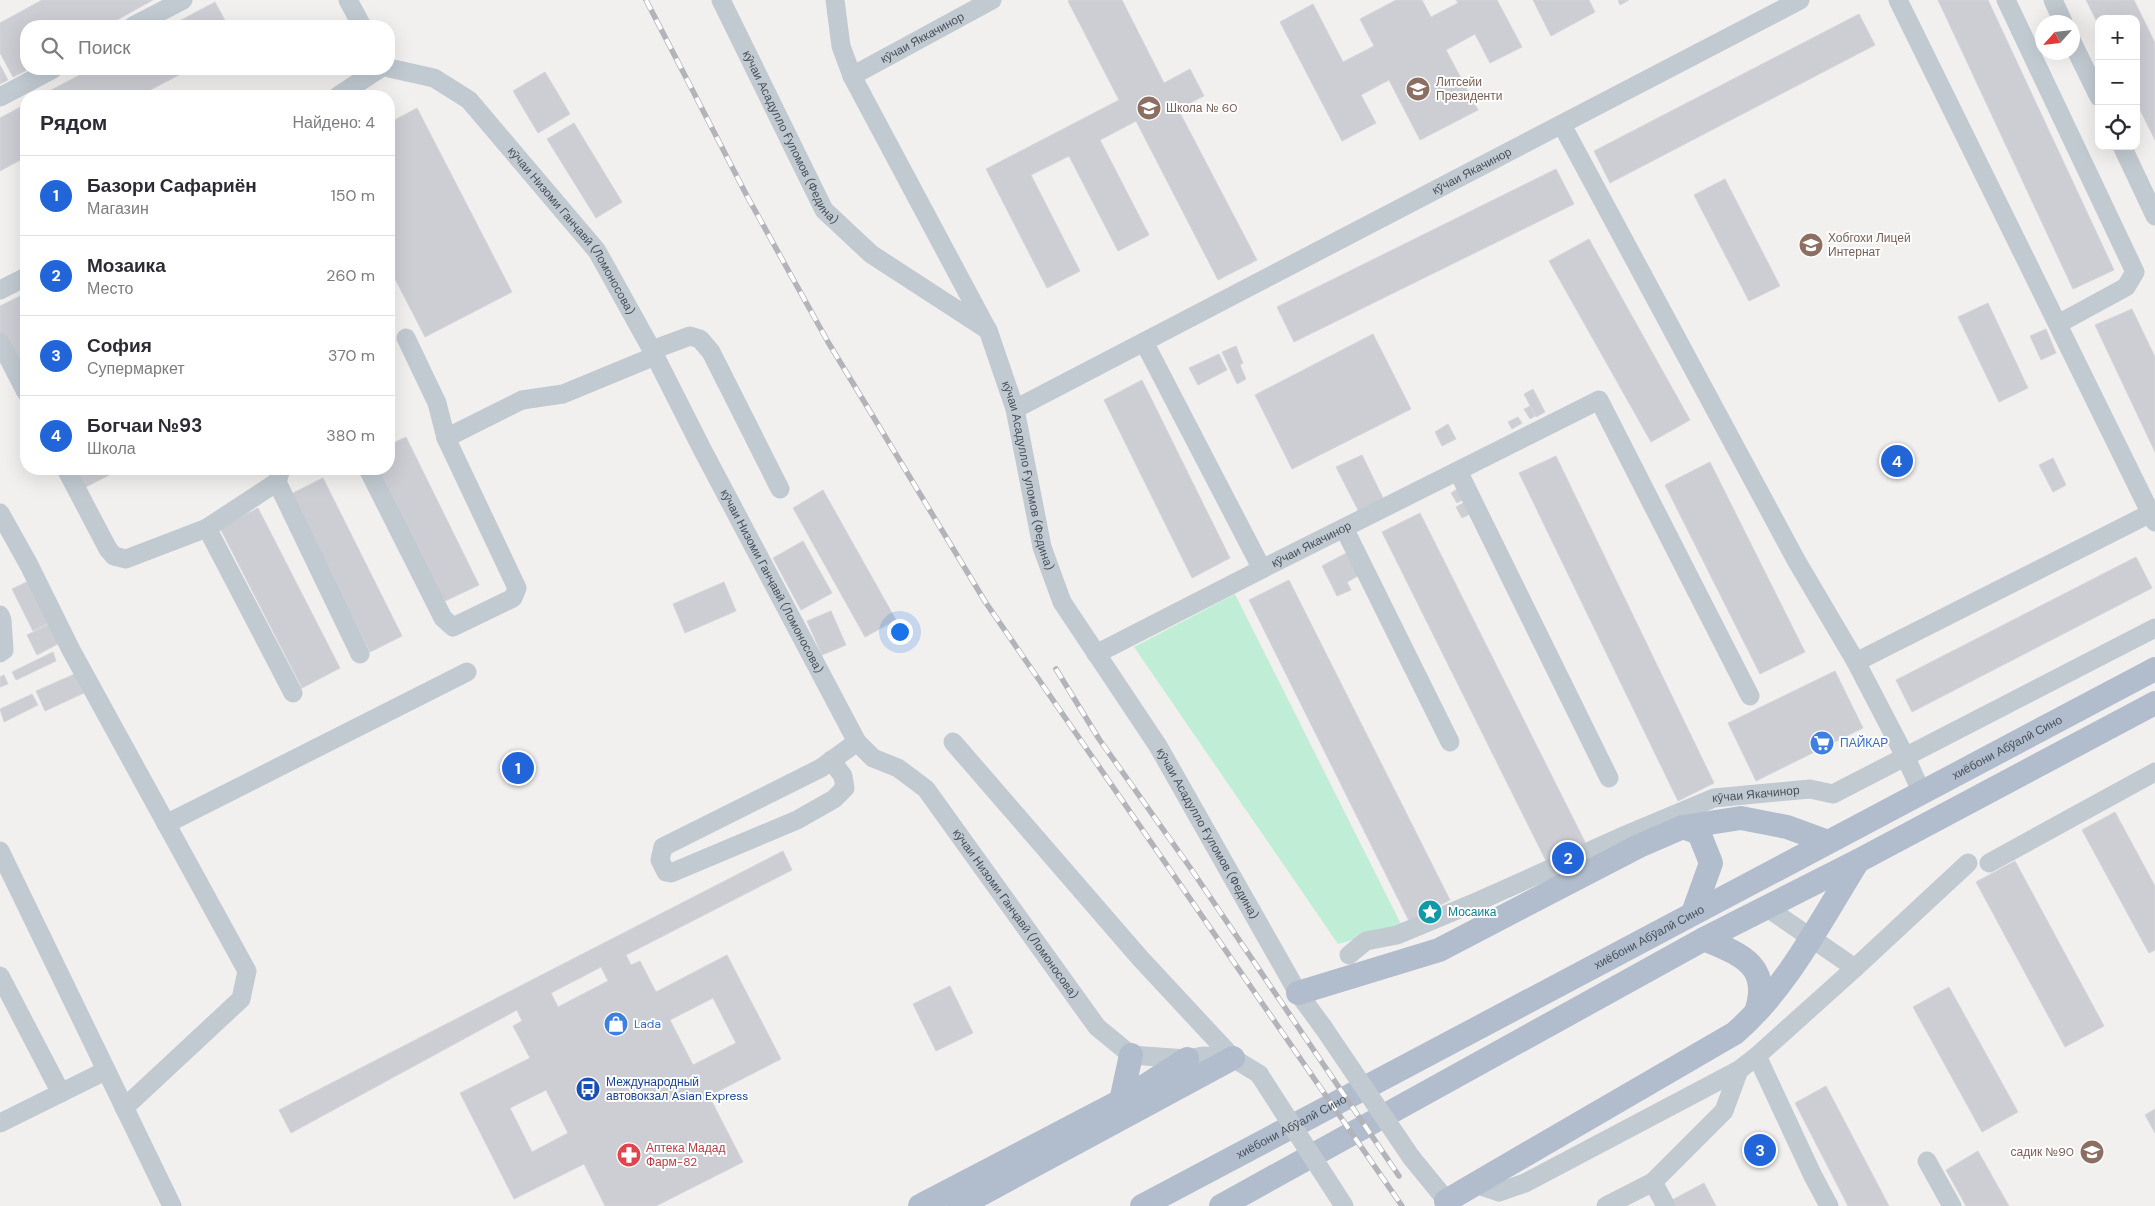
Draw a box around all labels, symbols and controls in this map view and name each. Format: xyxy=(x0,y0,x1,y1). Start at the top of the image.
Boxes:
street label: кӯчаи Яккачинор xyxy=(878,8,967,67)
north arrow xyxy=(2035,15,2080,60)
map controls xyxy=(2095,15,2140,150)
button: + xyxy=(2095,15,2140,60)
search box xyxy=(20,20,395,75)
icon: search xyxy=(38,34,66,62)
text: Поиск xyxy=(78,35,131,60)
street label: кӯчаи Асадулло Ғуломов (Федина) xyxy=(739,48,842,227)
button: − xyxy=(2095,60,2140,105)
place label: Литсейи Президенти xyxy=(1436,74,1502,104)
school or university icon: Литсейи Президенти xyxy=(1405,76,1431,102)
school or university icon: Школа № 60 xyxy=(1136,95,1162,121)
place label: Школа № 60 xyxy=(1166,100,1237,116)
button: locate xyxy=(2095,105,2140,150)
text: Рядом xyxy=(40,109,107,137)
text: Найдено: 4 xyxy=(292,112,375,133)
street label: кӯчаи Низоми Ганҷавӣ (Ломоносова) xyxy=(504,143,639,317)
street label: кӯчаи Якачинор xyxy=(1429,144,1515,198)
text: Базори Сафариён xyxy=(87,173,257,198)
text: 1 xyxy=(53,185,59,206)
text: 150 m xyxy=(331,185,375,206)
text: Магазин xyxy=(87,198,149,219)
place label: Хобгохи Лицей Интернат xyxy=(1828,230,1911,260)
school or university icon: Хобгохи Лицей Интернат xyxy=(1798,232,1824,258)
text: Мозаика xyxy=(87,253,166,278)
text: 2 xyxy=(51,265,61,286)
text: 260 m xyxy=(326,265,375,286)
text: Место xyxy=(87,278,133,299)
text: София xyxy=(87,333,152,358)
text: 3 xyxy=(51,345,61,366)
text: 370 m xyxy=(328,345,375,366)
text: Супермаркет xyxy=(87,358,185,379)
street label: кӯчаи Асадулло Ғуломов (Федина) xyxy=(998,379,1058,572)
text: Богчаи №93 xyxy=(87,413,203,438)
text: 4 xyxy=(51,425,61,446)
text: 380 m xyxy=(326,425,375,446)
text: Школа xyxy=(87,438,136,459)
pin: 4 xyxy=(1881,442,1913,480)
street label: кӯчаи Низоми Ганҷавӣ (Ломоносова) xyxy=(717,486,827,676)
street label: кӯчаи Якачинор xyxy=(1269,517,1354,571)
your location xyxy=(887,619,913,645)
street label: хиёбони Абӯалӣ Сино xyxy=(1949,712,2065,783)
supermarket icon: ПАЙКАР xyxy=(1809,730,1835,756)
place label: ПАЙКАР xyxy=(1840,735,1888,751)
street label: кӯчаи Асадулло Ғуломов (Федина) xyxy=(1153,745,1262,922)
pin: 1 xyxy=(502,749,534,787)
street label: кӯчаи Якачинор xyxy=(1711,782,1801,806)
street label: кӯчаи Низоми Ганҷавӣ (Ломоносова) xyxy=(949,825,1082,1002)
pin: 2 xyxy=(1552,839,1584,877)
place icon: Мосаика xyxy=(1417,899,1443,925)
street label: хиёбони Абӯалӣ Сино xyxy=(1591,901,1707,973)
place label: Мосаика xyxy=(1448,904,1497,920)
shop icon: Lada xyxy=(603,1011,629,1037)
place label: Lada xyxy=(634,1016,661,1032)
place label: Международный автовокзал Asian Express xyxy=(606,1074,748,1104)
bus stop icon: Международный автовокзал Asian Express xyxy=(575,1076,601,1102)
street label: хиёбони Абӯалӣ Сино xyxy=(1233,1091,1350,1163)
pin: 3 xyxy=(1744,1131,1776,1169)
school or university icon: садик №90 xyxy=(2079,1139,2105,1165)
place label: Аптека Мадад Фарм-82 xyxy=(646,1140,725,1170)
pharmacy icon: Аптека Мадад Фарм-82 xyxy=(616,1142,642,1168)
place label: садик №90 xyxy=(2011,1144,2074,1160)

